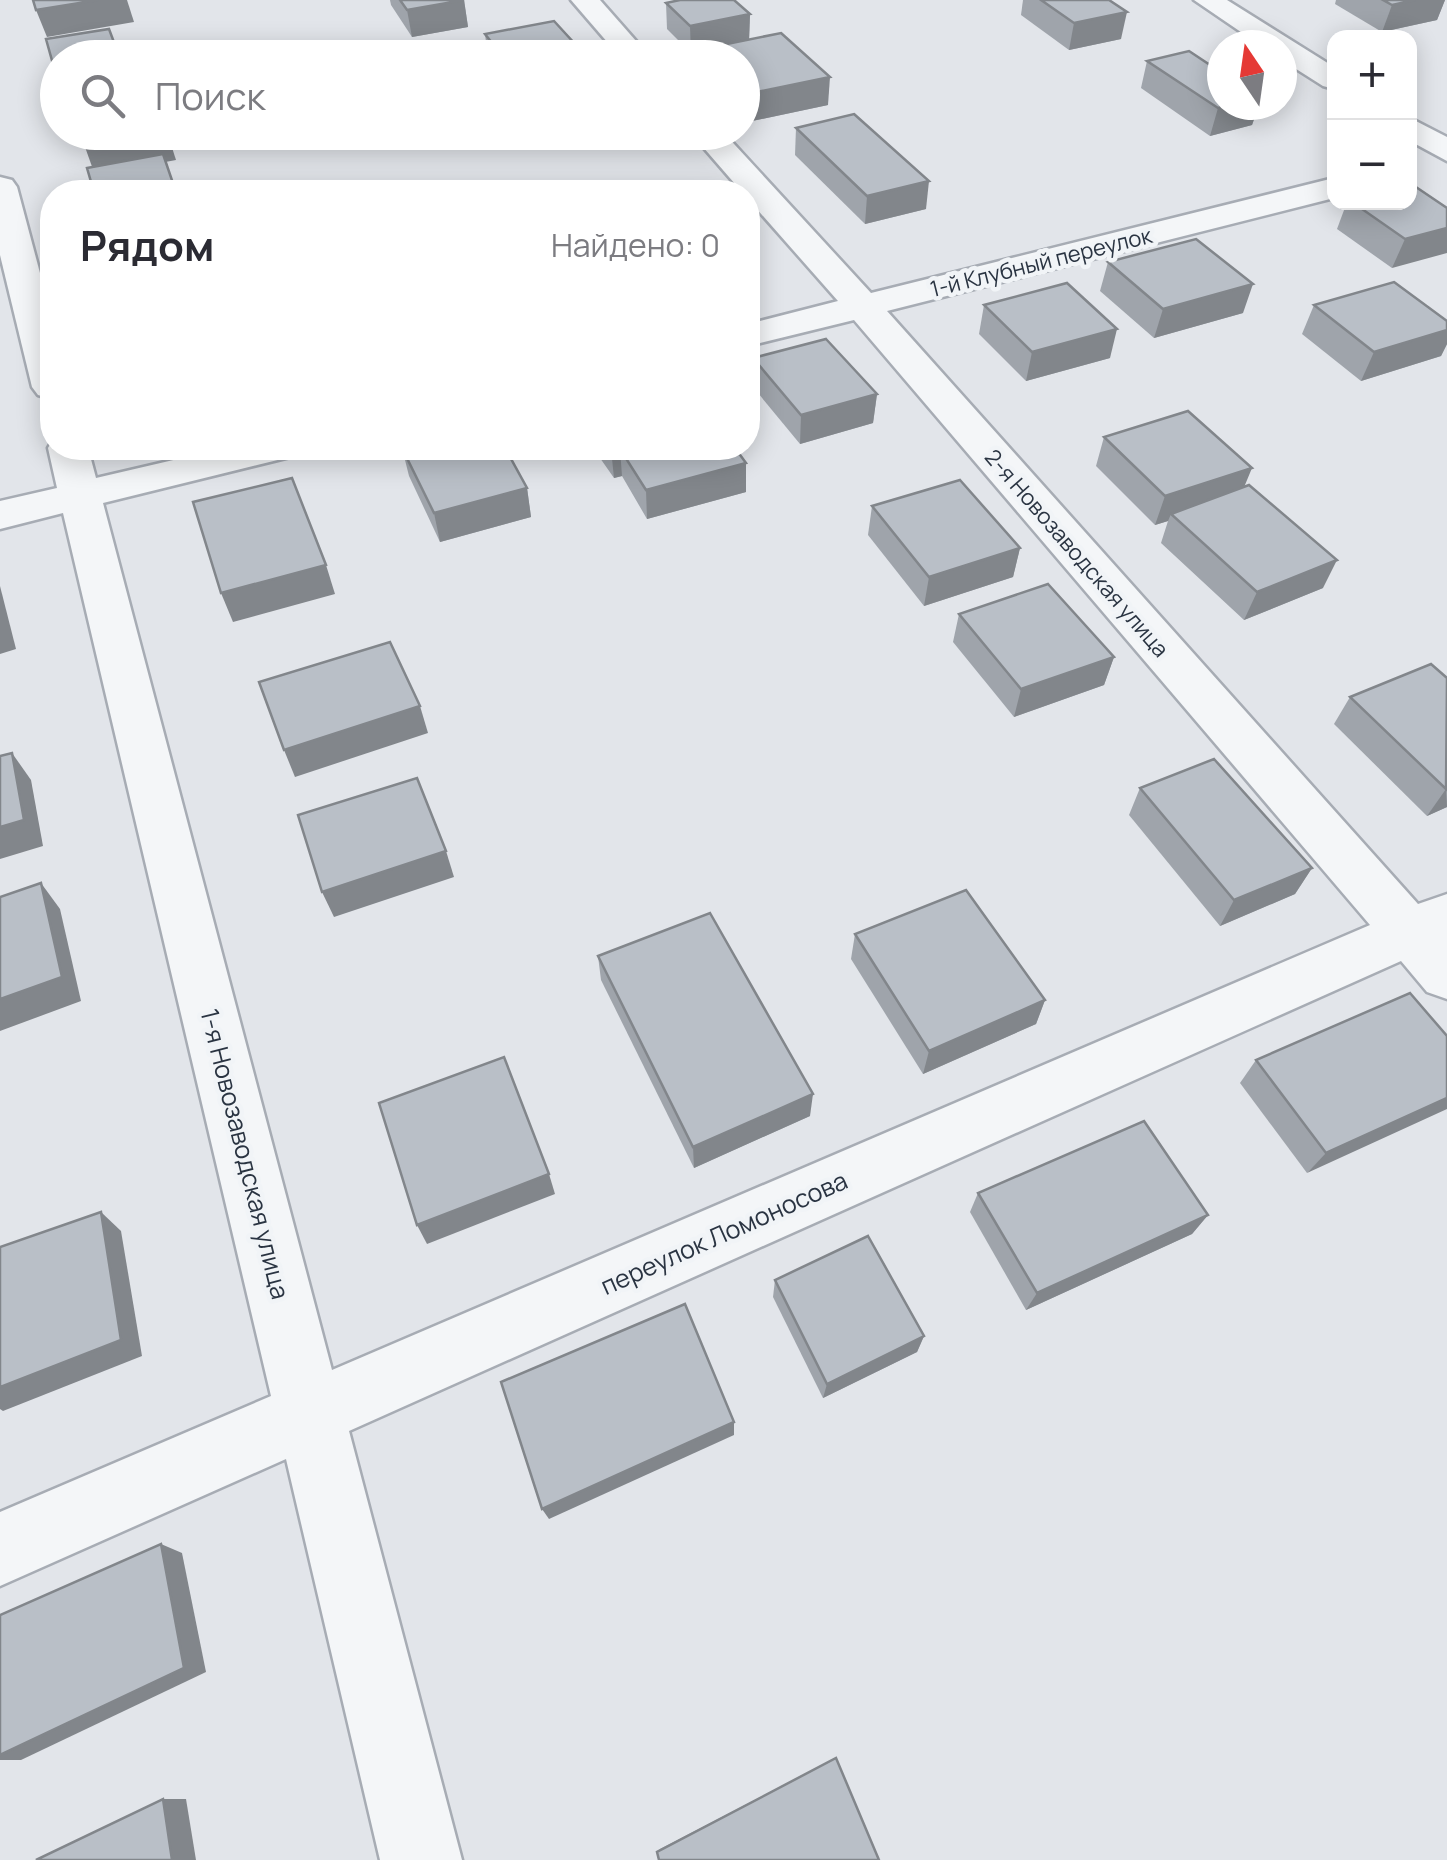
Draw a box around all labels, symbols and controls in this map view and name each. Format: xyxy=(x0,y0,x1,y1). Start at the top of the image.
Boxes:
north arrow xyxy=(1207,30,1297,120)
map controls xyxy=(1327,30,1417,210)
button: + xyxy=(1327,30,1417,120)
search box xyxy=(40,40,760,150)
icon: search xyxy=(75,68,130,123)
text: Поиск xyxy=(155,69,265,121)
button: − xyxy=(1327,120,1417,210)
text: Рядом xyxy=(80,216,214,274)
street label: 1-й Клубный переулок xyxy=(927,220,1156,304)
text: Найдено: 0 xyxy=(551,223,720,267)
street label: 2-я Новозаводская улица xyxy=(978,443,1176,663)
street label: 1-я Новозаводская улица xyxy=(192,1005,299,1303)
street label: переулок Ломоносова xyxy=(595,1162,853,1303)

